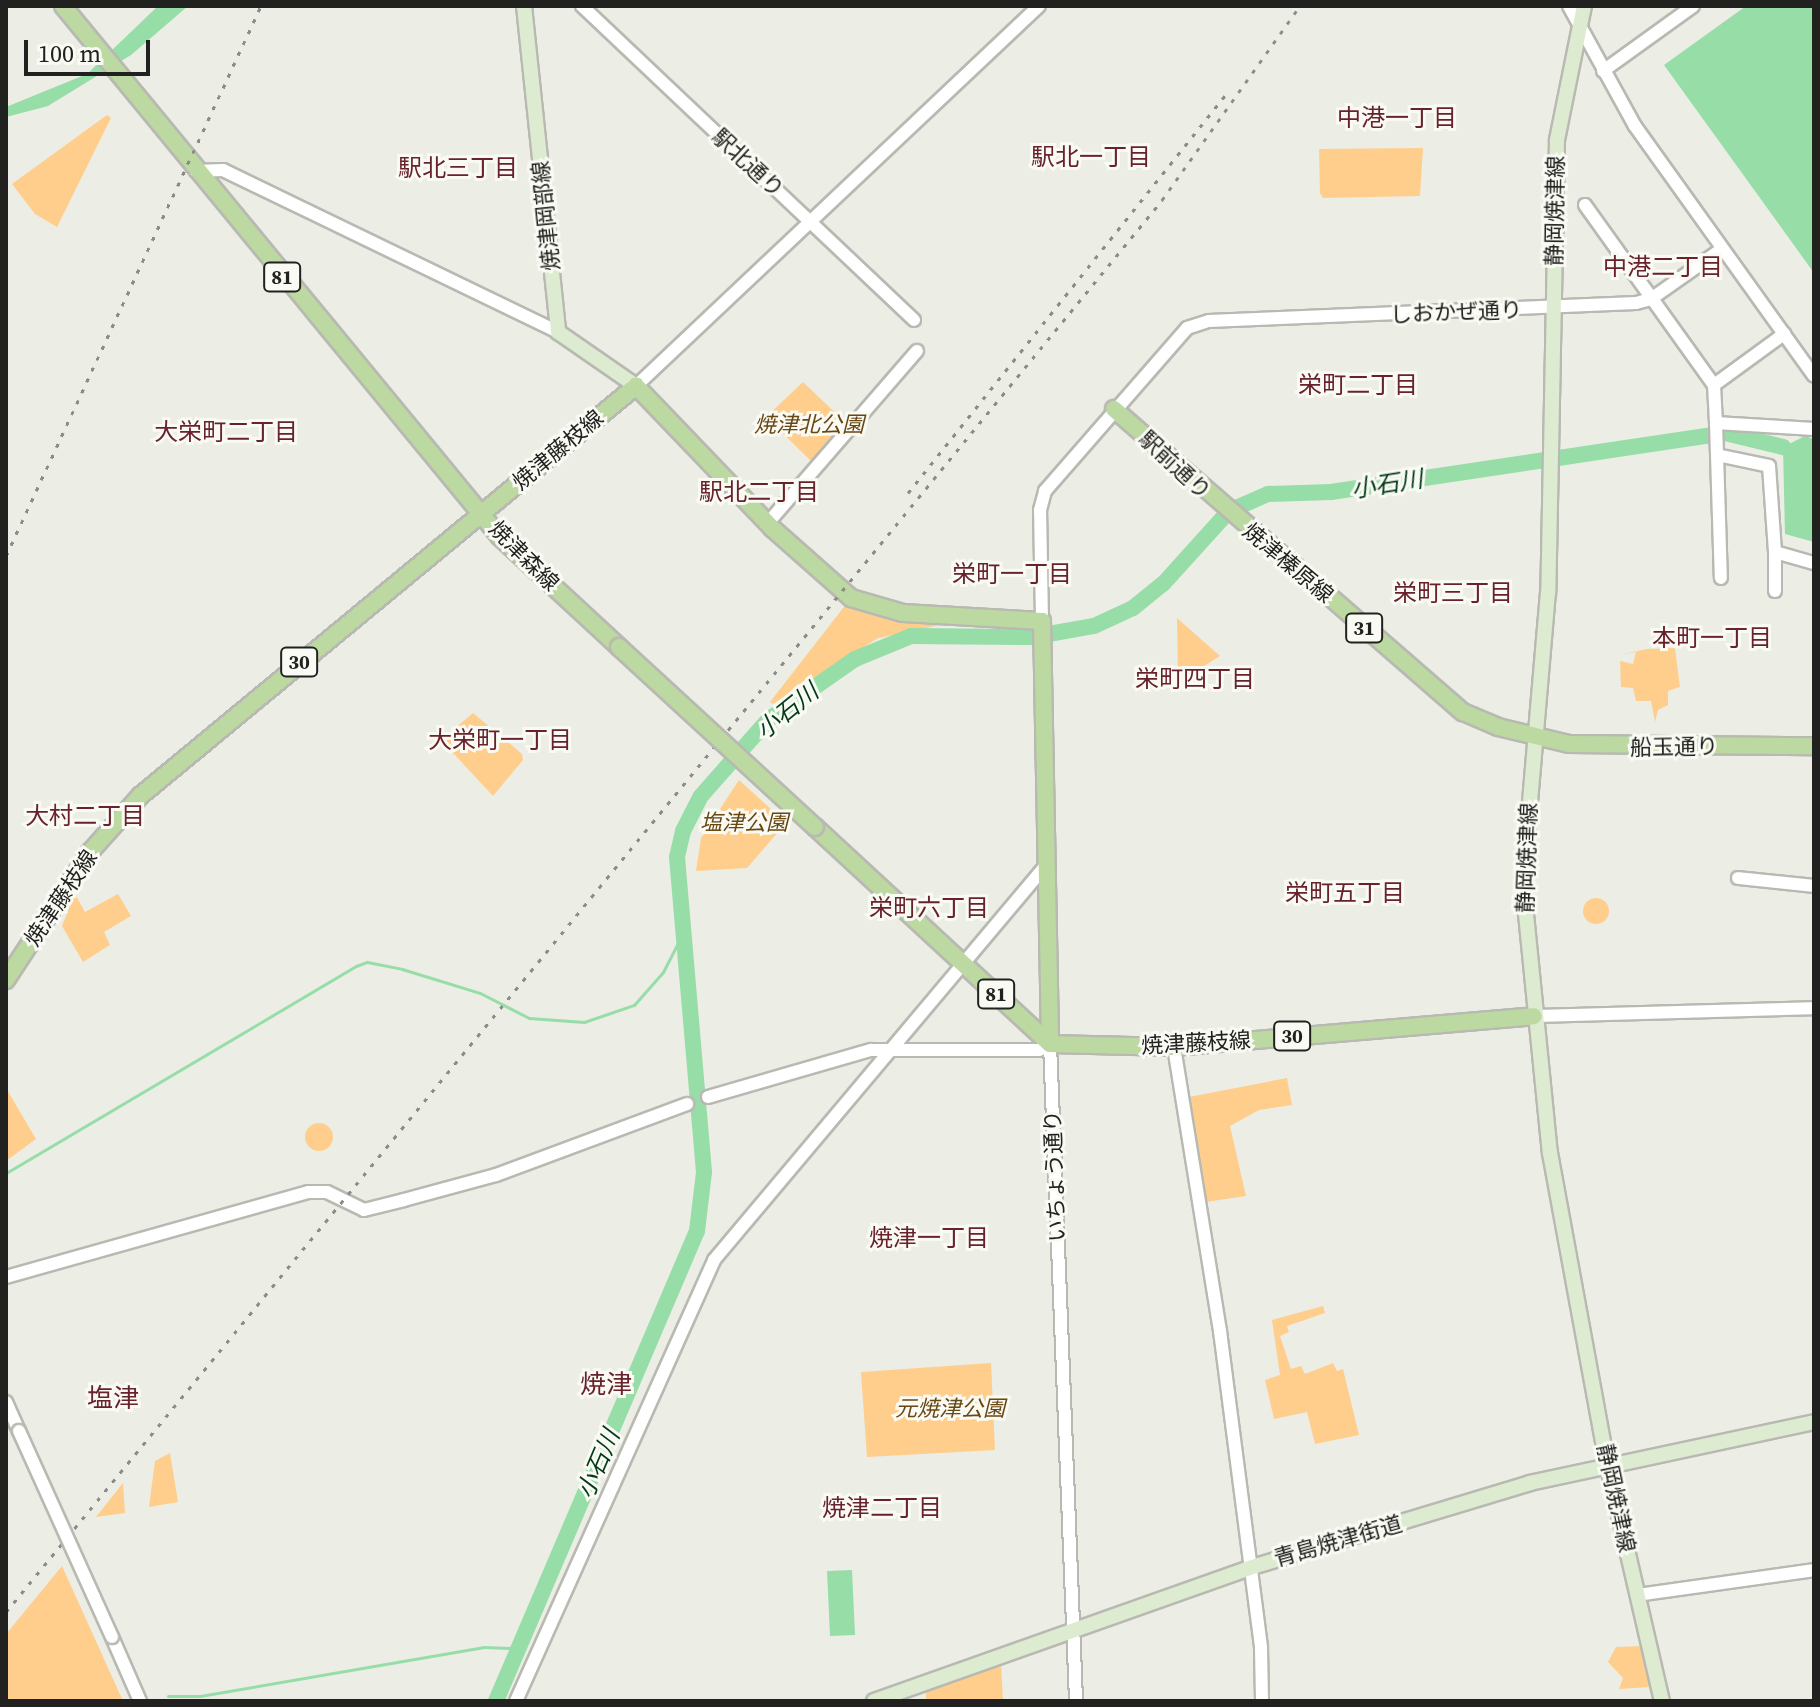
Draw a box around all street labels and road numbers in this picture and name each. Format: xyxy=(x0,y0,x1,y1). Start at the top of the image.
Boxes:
street label: 駅北通り xyxy=(707,123,789,203)
street label: 静岡焼津線 xyxy=(1541,156,1569,266)
street label: 焼津岡部線 xyxy=(527,160,565,272)
road number: 81 xyxy=(262,261,302,293)
street label: しおかぜ通り xyxy=(1390,297,1522,327)
street label: 焼津藤枝線 xyxy=(507,405,609,495)
street label: 駅前通り xyxy=(1134,425,1216,505)
street label: 焼津森線 xyxy=(484,516,564,596)
street label: 焼津榛原線 xyxy=(1237,518,1339,608)
road number: 31 xyxy=(1344,612,1384,644)
road number: 30 xyxy=(279,646,319,678)
street label: 船玉通り xyxy=(1630,733,1718,761)
street label: 静岡焼津線 xyxy=(1512,803,1542,913)
street label: 焼津藤枝線 xyxy=(19,845,103,951)
road number: 81 xyxy=(976,978,1016,1010)
road number: 30 xyxy=(1272,1020,1312,1052)
street label: 焼津藤枝線 xyxy=(1140,1027,1252,1059)
street label: いちょう通り xyxy=(1040,1110,1070,1242)
street label: 静岡焼津線 xyxy=(1592,1441,1640,1555)
street label: 青島焼津街道 xyxy=(1271,1510,1405,1572)

